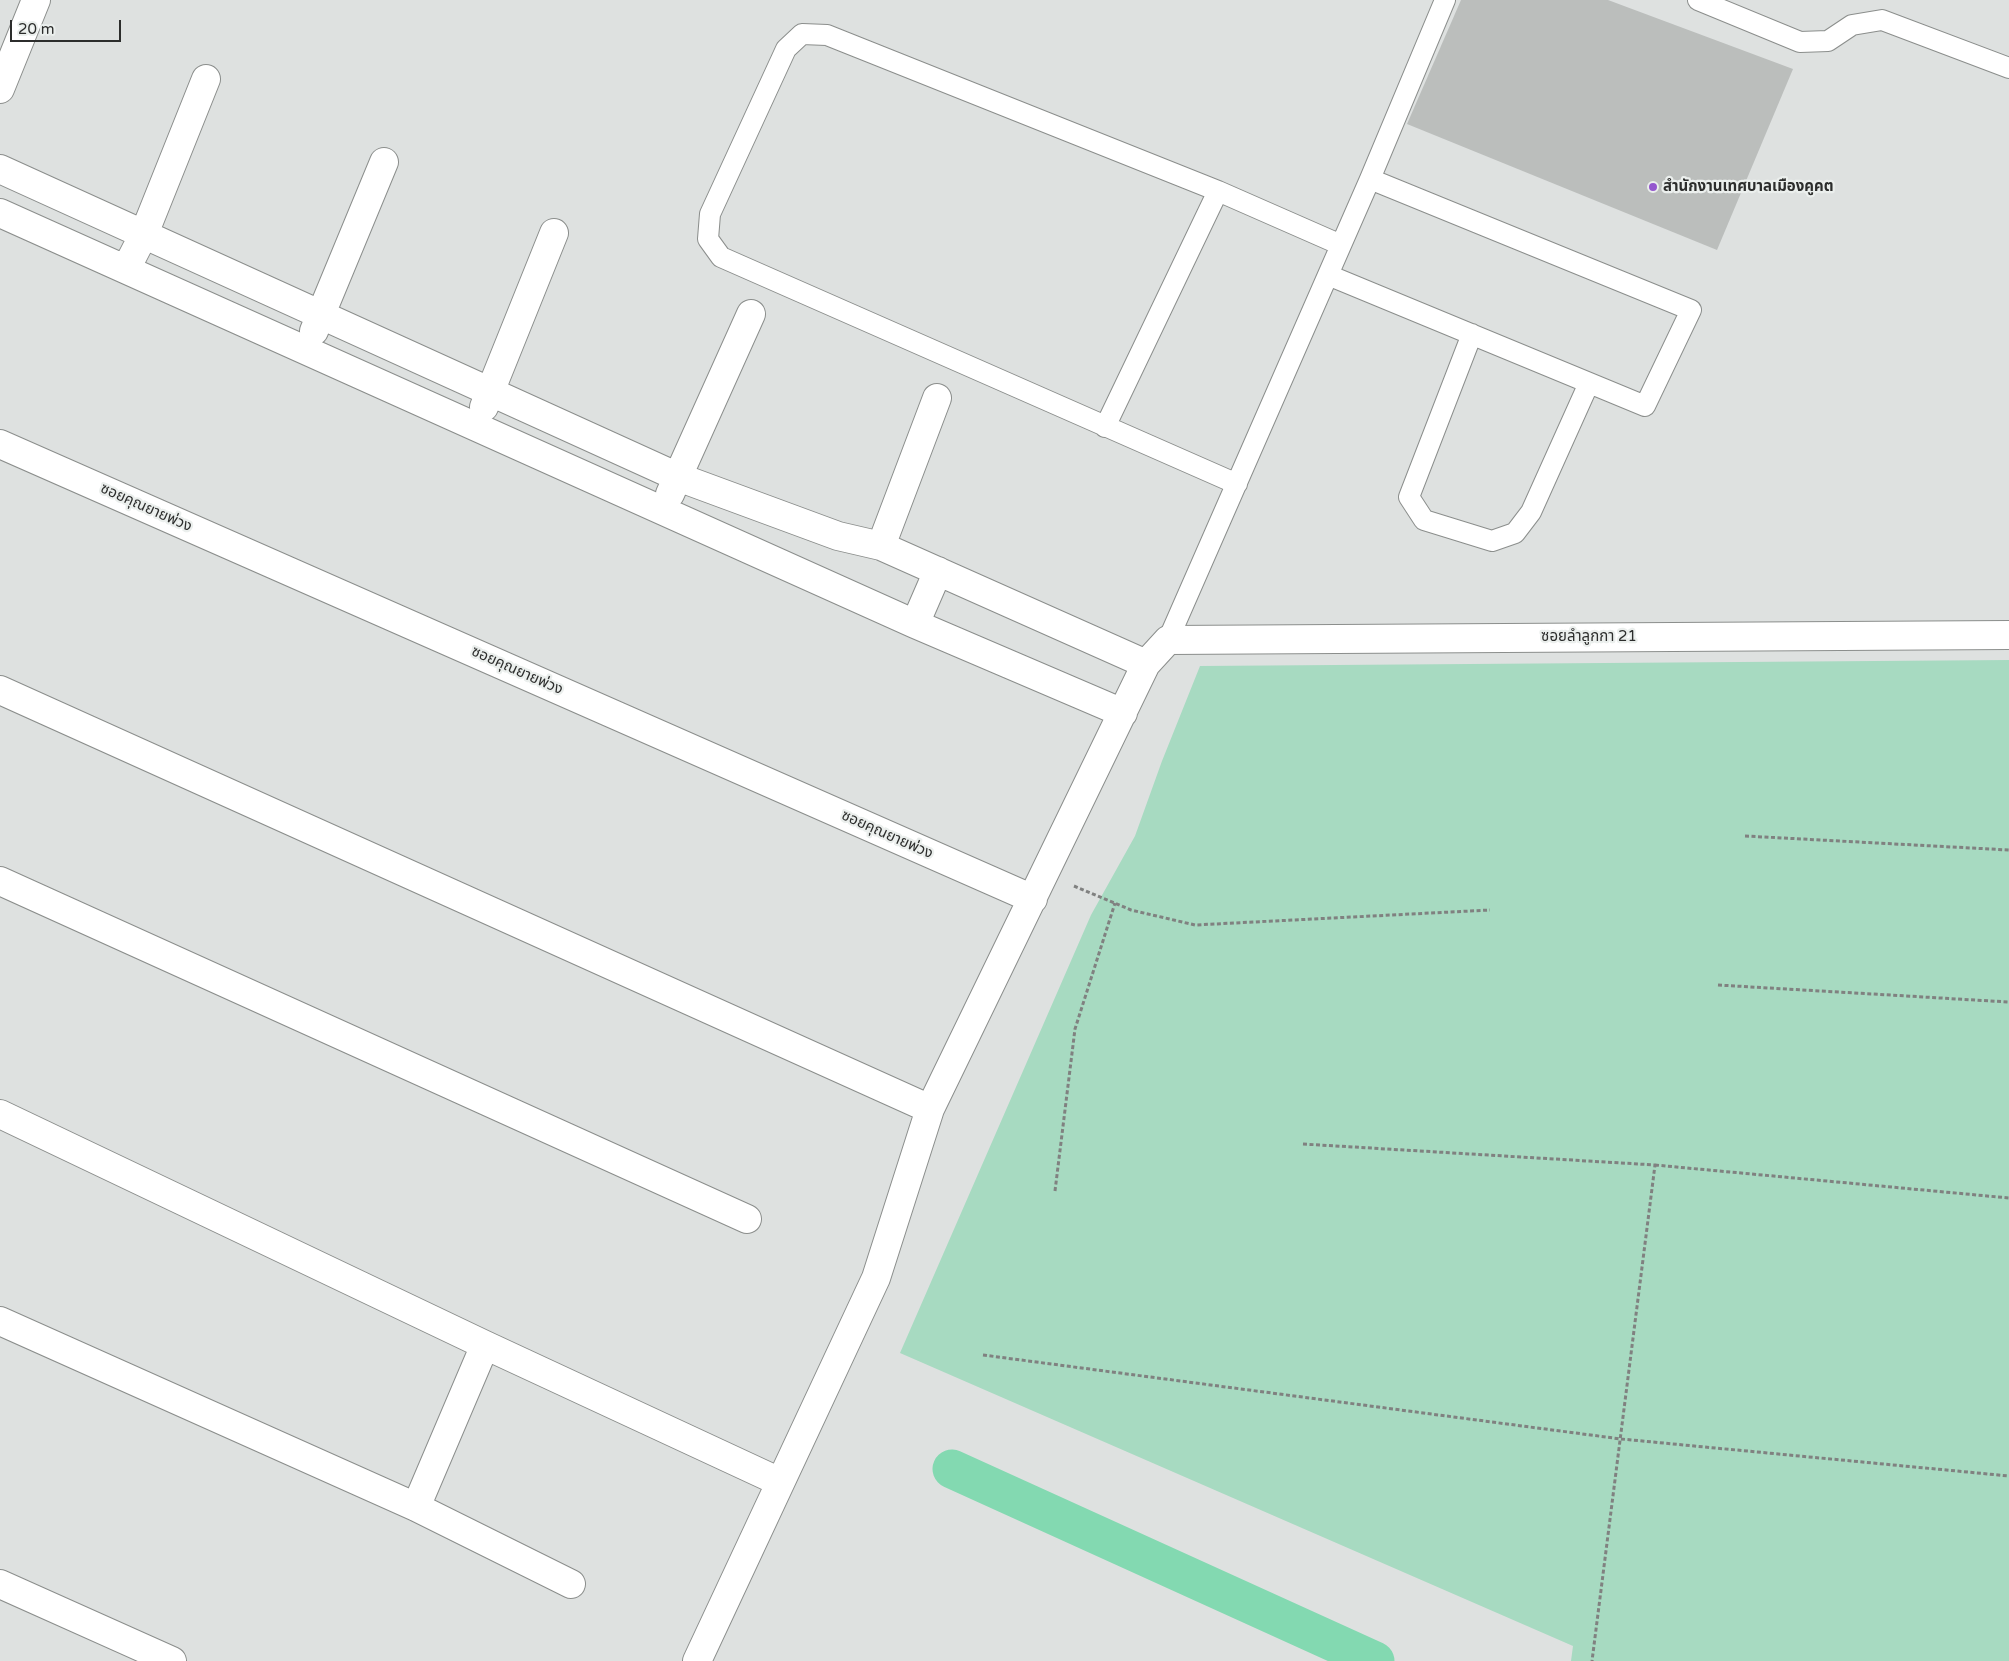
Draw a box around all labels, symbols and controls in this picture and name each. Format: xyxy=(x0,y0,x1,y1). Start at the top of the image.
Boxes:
scale bar xyxy=(12,10,124,42)
text: 20 m xyxy=(18,20,55,38)
place label: สำนักงานเทศบาลเมืองคูคต xyxy=(1663,178,1834,196)
marker: สำนักงานเทศบาลเมืองคูคต xyxy=(1647,181,1659,193)
street label: ซอยคุณยายพ่วง xyxy=(97,480,195,536)
street label: ซอยลำลูกกา 21 xyxy=(1541,628,1637,646)
street label: ซอยคุณยายพ่วง xyxy=(468,643,566,699)
street label: ซอยคุณยายพ่วง xyxy=(838,807,936,863)

